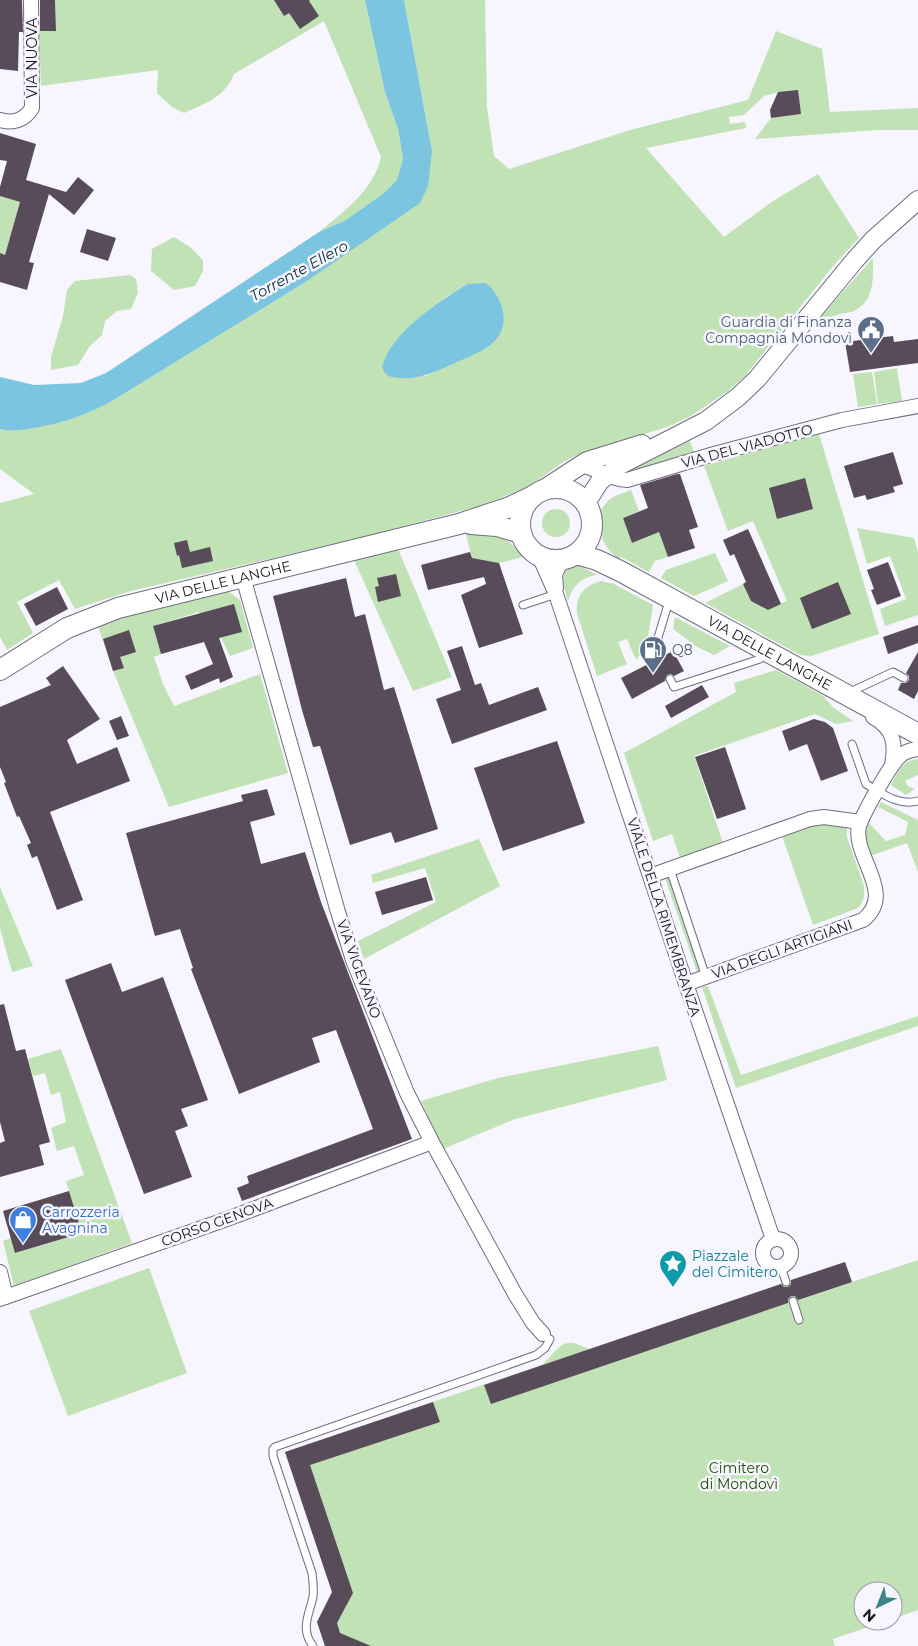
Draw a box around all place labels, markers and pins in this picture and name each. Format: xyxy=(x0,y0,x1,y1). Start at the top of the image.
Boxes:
place label: Guardia di Finanza Compagnia Mondovì xyxy=(705,313,852,347)
public building icon: Guardia di Finanza Compagnia Mondovì xyxy=(856,315,886,354)
fuel station icon: Q8 xyxy=(638,635,668,674)
place label: Q8 xyxy=(672,641,693,659)
place label: Carrozzeria Avagnina xyxy=(42,1203,120,1237)
shop icon: Carrozzeria Avagnina xyxy=(8,1205,38,1244)
place label: Piazzale del Cimitero xyxy=(692,1247,778,1281)
place icon: Piazzale del Cimitero xyxy=(658,1249,688,1288)

